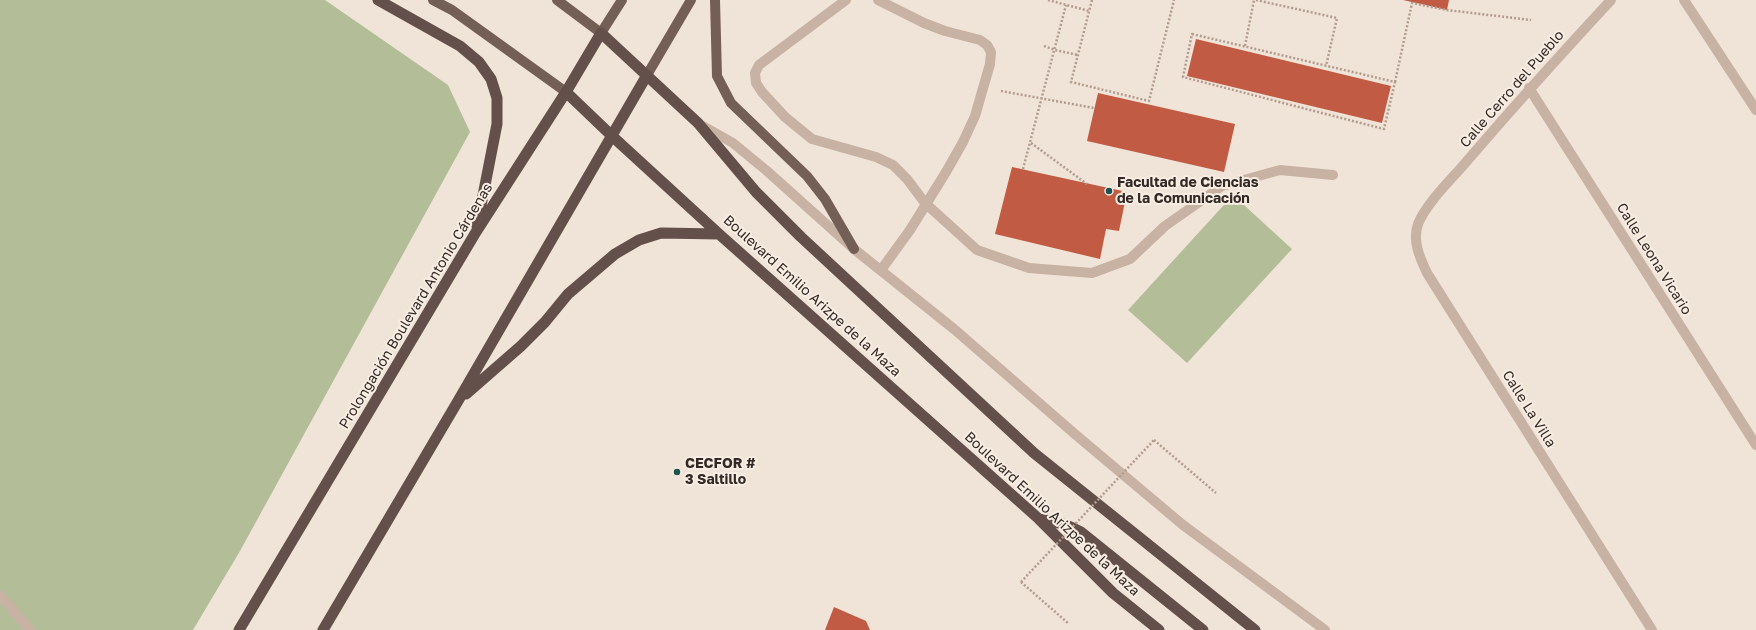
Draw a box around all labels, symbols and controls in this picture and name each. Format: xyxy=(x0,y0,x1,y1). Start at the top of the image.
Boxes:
street label: Calle Cerro del Pueblo xyxy=(1456,27,1568,151)
place label: Facultad de Ciencias de la Comunicación xyxy=(1117,175,1259,208)
street label: Prolongación Boulevard Antonio Cárdenas xyxy=(336,180,496,432)
marker: Facultad de Ciencias de la Comunicación xyxy=(1104,186,1114,196)
street label: Calle Leona Vicario xyxy=(1613,200,1695,318)
street label: Boulevard Emilio Arizpe de la Maza xyxy=(720,212,904,380)
street label: Calle La Villa xyxy=(1499,367,1559,451)
street label: Boulevard Emilio Arizpe de la Maza xyxy=(961,428,1143,600)
place label: CECFOR # 3 Saltillo xyxy=(685,456,755,488)
marker: CECFOR # 3 Saltillo xyxy=(672,467,682,477)

